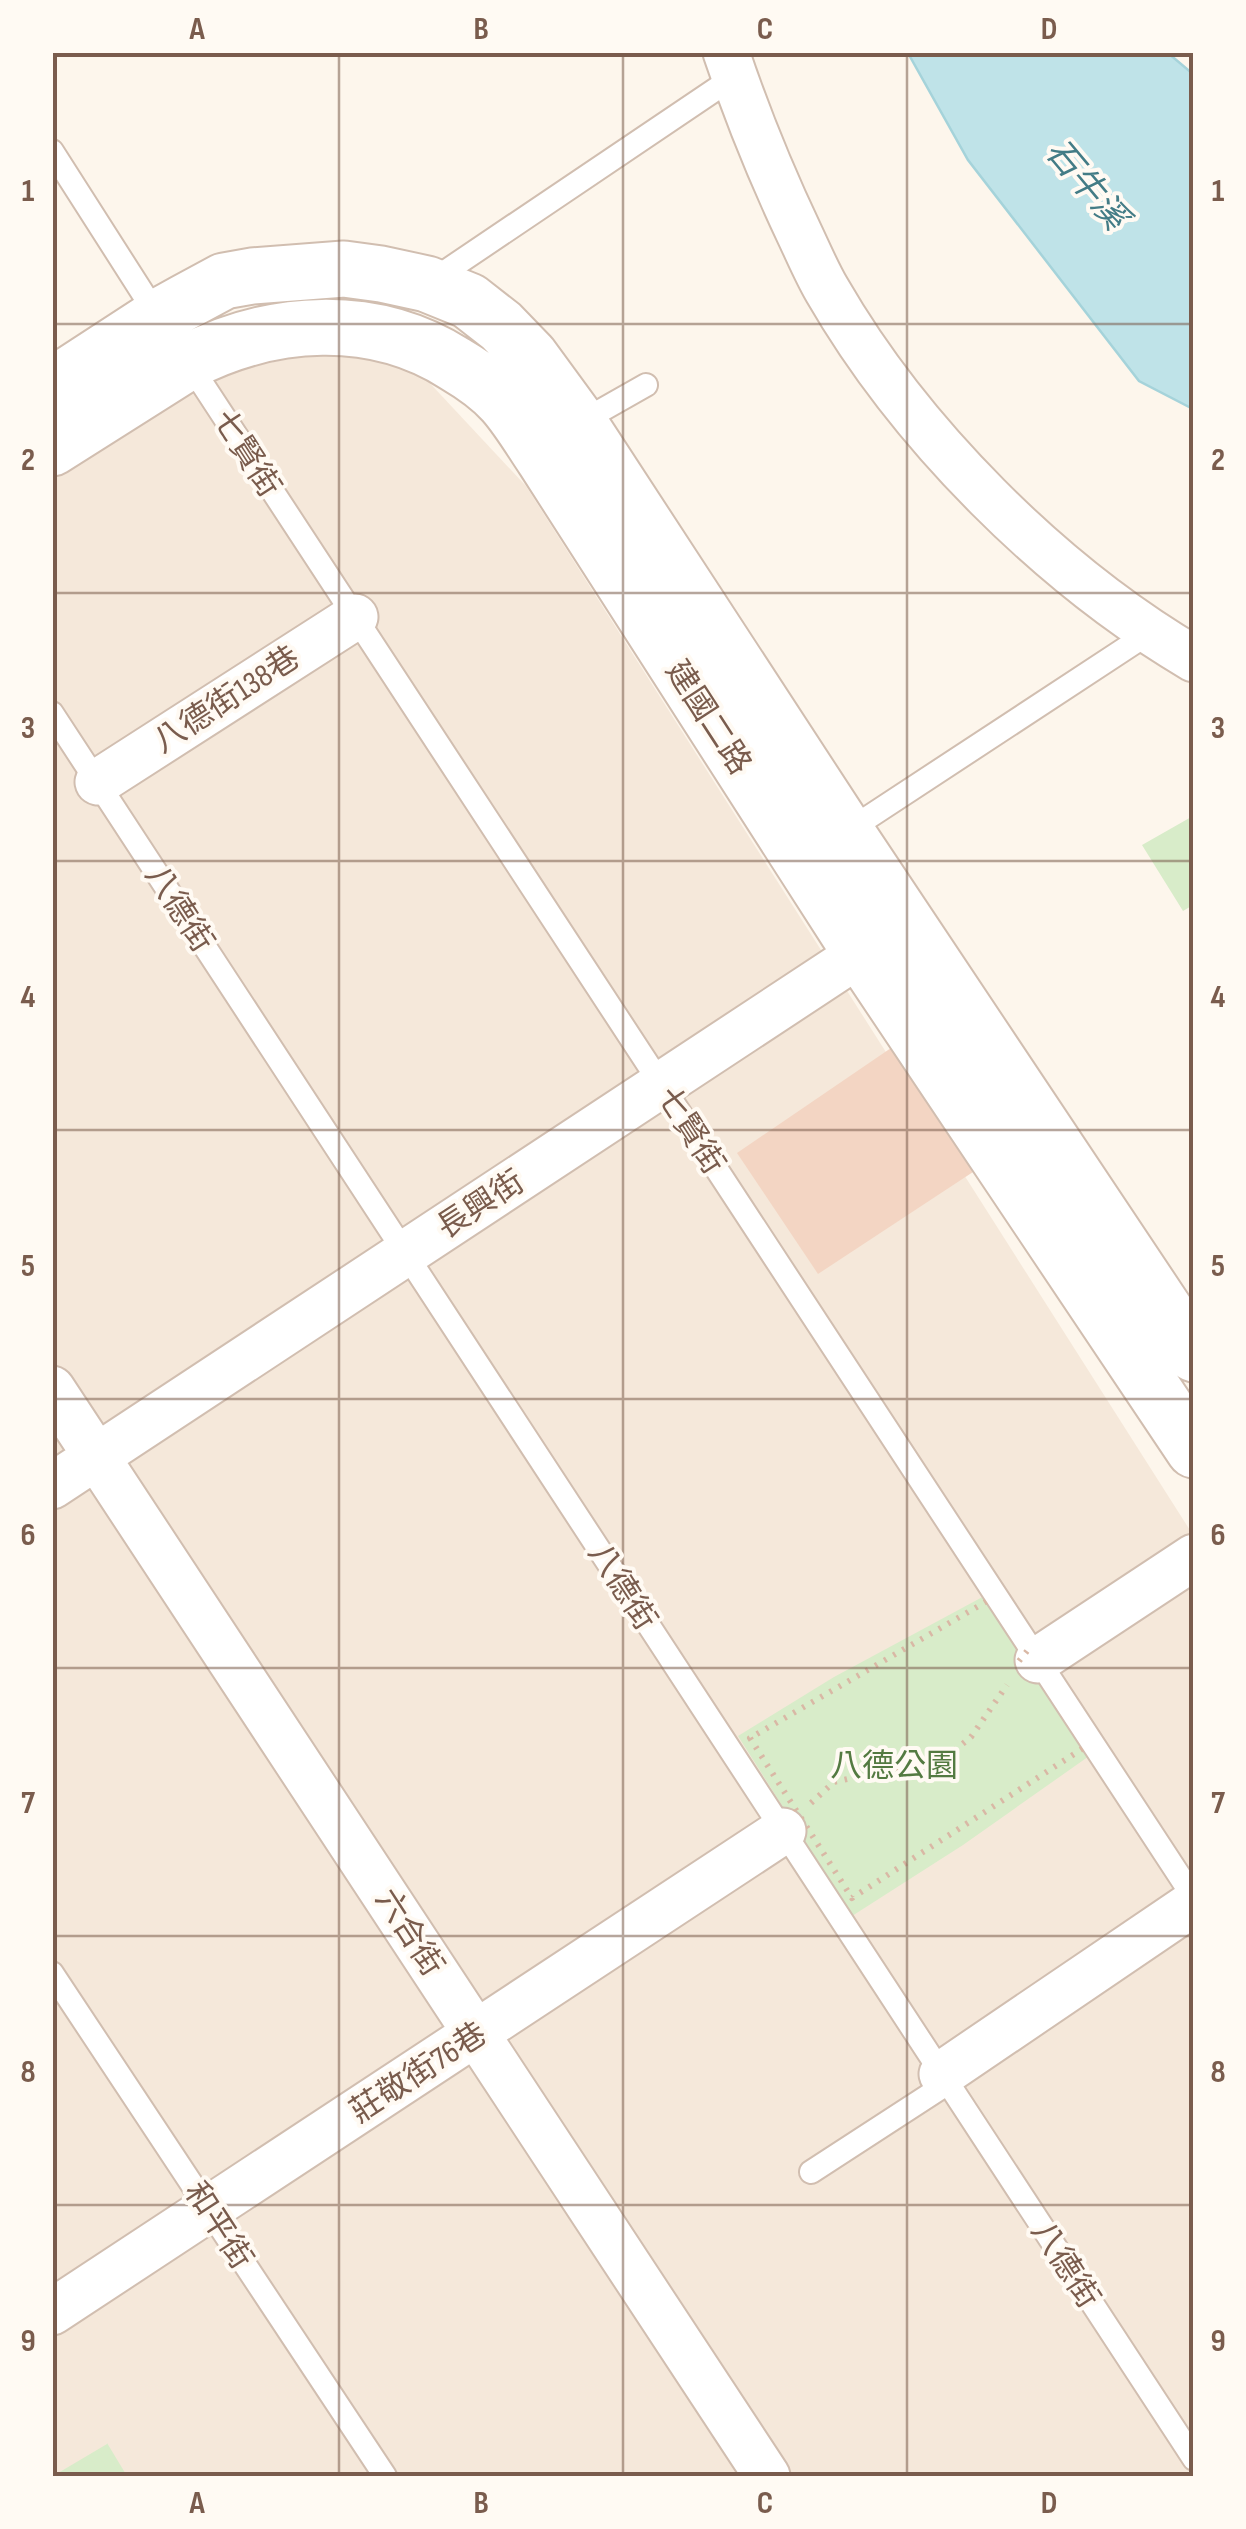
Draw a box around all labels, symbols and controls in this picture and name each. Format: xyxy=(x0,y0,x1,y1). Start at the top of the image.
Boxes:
text: A xyxy=(188,10,205,49)
text: B xyxy=(473,10,489,49)
text: C xyxy=(757,10,773,49)
text: D xyxy=(1041,10,1057,49)
water label: 石牛溪 xyxy=(1036,131,1139,243)
text: 1 xyxy=(22,172,35,211)
text: 1 xyxy=(1212,172,1225,211)
street label: 七賢街 xyxy=(203,403,288,505)
text: 2 xyxy=(21,441,35,480)
text: 2 xyxy=(1211,441,1225,480)
street label: 八德街138巷 xyxy=(146,639,307,762)
street label: 建國二路 xyxy=(657,654,759,782)
text: 3 xyxy=(21,709,35,748)
text: 3 xyxy=(1211,709,1225,748)
street label: 八德街 xyxy=(136,858,221,960)
text: 4 xyxy=(21,978,36,1017)
text: 4 xyxy=(1211,978,1226,1017)
street label: 七賢街 xyxy=(647,1080,732,1182)
street label: 長興街 xyxy=(430,1163,532,1248)
text: 5 xyxy=(21,1247,35,1286)
text: 5 xyxy=(1211,1247,1225,1286)
text: 6 xyxy=(20,1516,36,1555)
text: 6 xyxy=(1210,1516,1226,1555)
street label: 八德街 xyxy=(579,1536,664,1638)
park label: 八德公園 xyxy=(830,1747,958,1786)
text: 7 xyxy=(21,1784,35,1823)
text: 7 xyxy=(1211,1784,1225,1823)
street label: 六合街 xyxy=(366,1882,451,1984)
street label: 莊敬街76巷 xyxy=(343,2015,494,2132)
text: 8 xyxy=(20,2053,36,2092)
text: 8 xyxy=(1210,2053,1226,2092)
street label: 和平街 xyxy=(175,2175,260,2277)
street label: 八德街 xyxy=(1022,2214,1107,2316)
text: 9 xyxy=(20,2322,36,2361)
text: 9 xyxy=(1210,2322,1226,2361)
text: A xyxy=(188,2484,205,2523)
text: B xyxy=(473,2484,489,2523)
text: C xyxy=(757,2484,773,2523)
text: D xyxy=(1041,2484,1057,2523)

